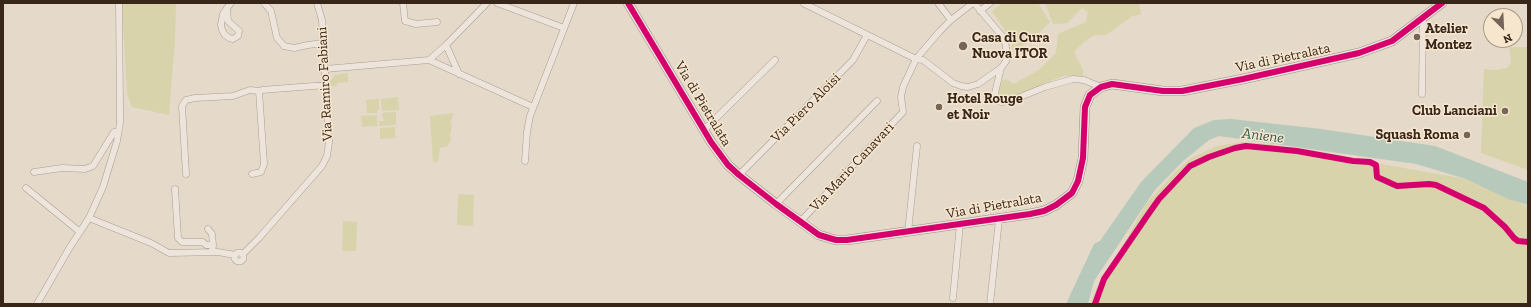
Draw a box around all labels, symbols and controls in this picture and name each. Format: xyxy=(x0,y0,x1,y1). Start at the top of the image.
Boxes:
north arrow xyxy=(1483,8,1523,48)
place label: Atelier Montez xyxy=(1425,21,1472,54)
street label: Via Ramiro Fabiani xyxy=(314,26,336,142)
place label: Casa di Cura Nuova ITOR xyxy=(972,30,1049,62)
text: N xyxy=(1501,31,1514,46)
marker: Atelier Montez xyxy=(1412,32,1422,42)
marker: Casa di Cura Nuova ITOR xyxy=(957,40,969,52)
street label: Via di Pietralata xyxy=(1234,40,1332,76)
street label: Via di Pietralata xyxy=(671,58,735,150)
street label: Via Piero Aloisi xyxy=(768,70,844,146)
place label: Hotel Rouge et Noir xyxy=(947,91,1023,124)
marker: Hotel Rouge et Noir xyxy=(934,102,944,112)
place label: Club Lanciani xyxy=(1412,103,1497,119)
marker: Club Lanciani xyxy=(1500,106,1510,116)
street label: Via Mario Canavari xyxy=(806,119,898,215)
water label: Aniene xyxy=(1241,125,1285,147)
place label: Squash Roma xyxy=(1376,127,1459,143)
marker: Squash Roma xyxy=(1462,130,1472,140)
street label: Via di Pietralata xyxy=(945,189,1043,223)

